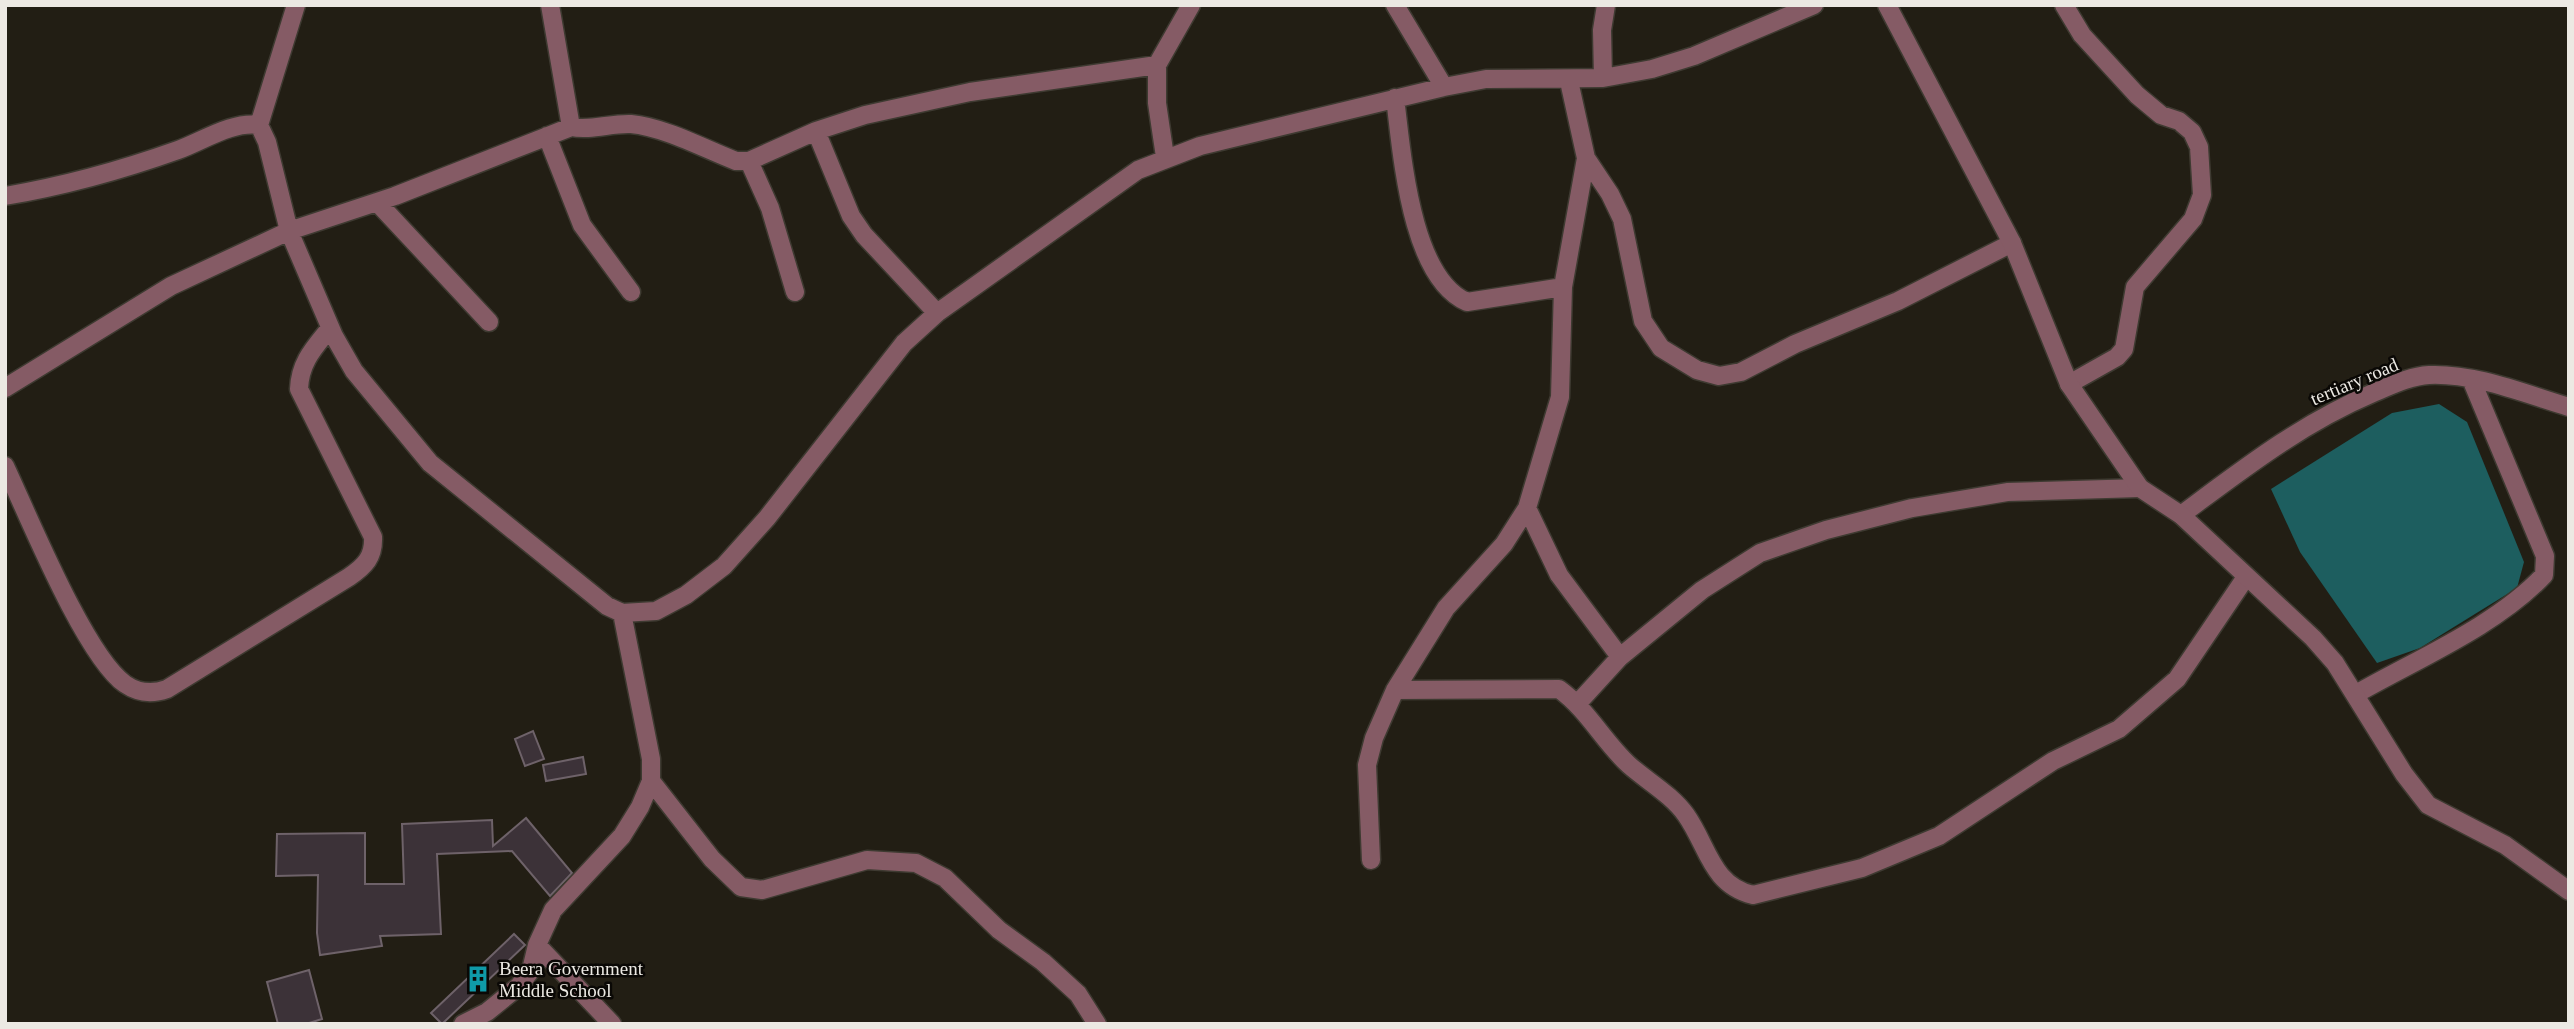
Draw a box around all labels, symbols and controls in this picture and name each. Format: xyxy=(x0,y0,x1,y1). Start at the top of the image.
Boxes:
street label: tertiary road xyxy=(2307,353,2402,409)
place label: Beera Government Middle School xyxy=(499,958,644,1001)
building icon: Beera Government Middle School xyxy=(463,964,493,994)

